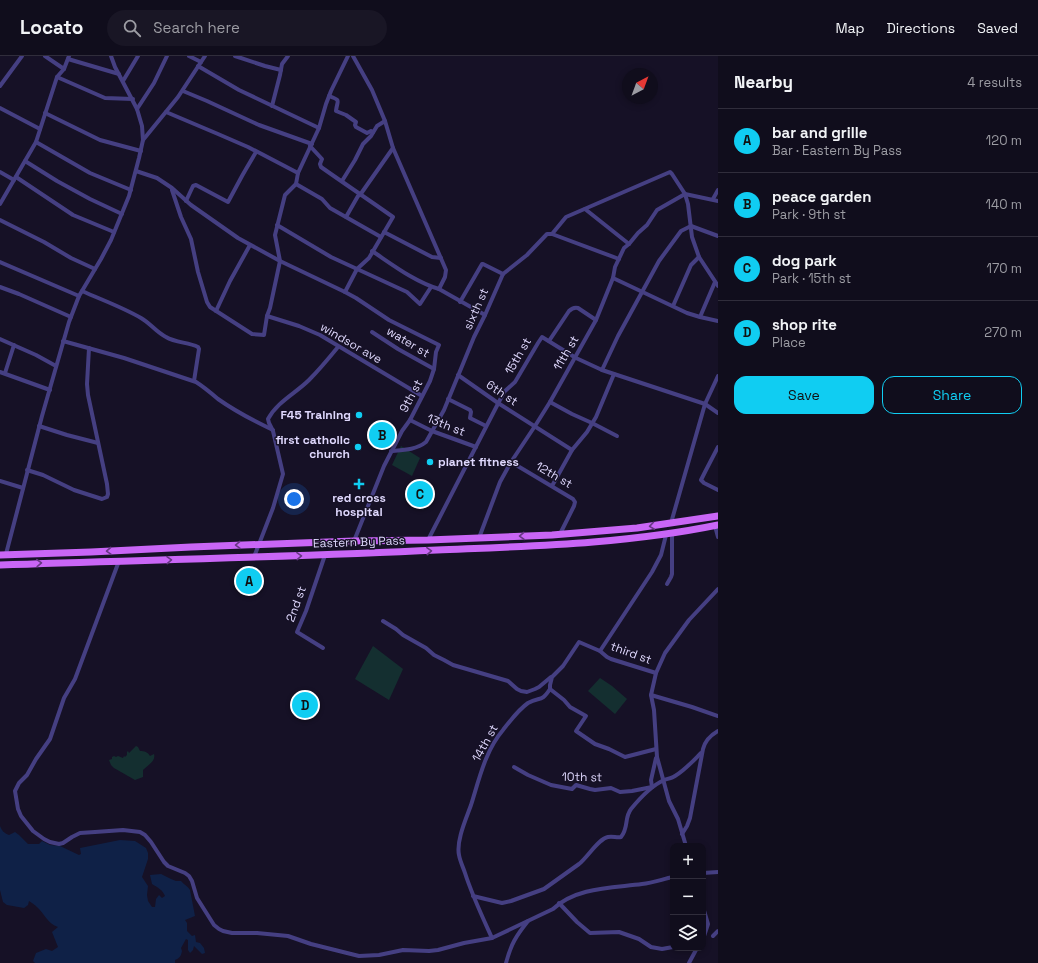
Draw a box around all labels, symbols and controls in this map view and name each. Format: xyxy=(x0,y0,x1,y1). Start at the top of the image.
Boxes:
search box xyxy=(107,10,387,46)
text: Locato xyxy=(20,15,83,40)
icon: search xyxy=(121,17,143,39)
text: Search here xyxy=(153,18,240,37)
text: Map xyxy=(835,19,865,37)
text: Directions xyxy=(887,19,955,37)
text: Saved xyxy=(977,19,1018,37)
north arrow xyxy=(622,68,658,104)
text: Nearby xyxy=(734,71,793,93)
text: 4 results xyxy=(967,74,1022,91)
text: bar and grille xyxy=(772,123,867,142)
text: A xyxy=(743,132,751,149)
text: 120 m xyxy=(986,132,1022,149)
text: Bar · Eastern By Pass xyxy=(772,142,902,159)
text: peace garden xyxy=(772,187,871,206)
text: B xyxy=(743,196,751,213)
text: 140 m xyxy=(986,196,1022,213)
text: Park · 9th st xyxy=(772,206,846,223)
text: dog park xyxy=(772,251,837,270)
text: C xyxy=(743,260,751,277)
text: 170 m xyxy=(986,260,1022,277)
text: Park · 15th st xyxy=(772,270,851,287)
street label: sixth st xyxy=(460,286,492,332)
text: shop rite xyxy=(772,315,837,334)
street label: windsor ave xyxy=(317,319,385,367)
street label: water st xyxy=(383,323,433,361)
text: D xyxy=(743,324,751,341)
text: 270 m xyxy=(984,324,1022,341)
street label: 11th st xyxy=(550,333,582,373)
text: Place xyxy=(772,334,806,351)
street label: 15th st xyxy=(501,335,535,377)
button: Save xyxy=(734,376,874,414)
button: Share xyxy=(882,376,1022,414)
street label: 9th st xyxy=(396,377,426,415)
street label: 6th st xyxy=(483,377,521,409)
place label: F45 Training xyxy=(280,407,351,423)
marker: F45 Training xyxy=(354,410,364,420)
street label: 13th st xyxy=(424,410,468,440)
pin: B xyxy=(369,420,395,450)
place label: first catholic church xyxy=(275,432,350,462)
marker: first catholic church xyxy=(353,442,363,452)
place label: planet fitness xyxy=(438,454,519,470)
marker: planet fitness xyxy=(425,457,435,467)
street label: 12th st xyxy=(533,458,575,492)
marker: red cross hospital xyxy=(353,478,365,490)
pin: C xyxy=(407,479,433,509)
your location xyxy=(284,489,304,509)
place label: red cross hospital xyxy=(332,490,386,520)
one-way arrow xyxy=(649,521,655,530)
street label: Eastern By Pass xyxy=(313,532,405,552)
one-way arrow xyxy=(519,532,525,540)
one-way arrow xyxy=(235,541,241,550)
one-way arrow xyxy=(426,546,432,555)
one-way arrow xyxy=(106,547,112,556)
one-way arrow xyxy=(296,551,302,560)
one-way arrow xyxy=(166,555,172,564)
one-way arrow xyxy=(36,559,42,568)
pin: A xyxy=(236,566,262,596)
street label: 2nd st xyxy=(282,584,310,624)
street label: third st xyxy=(608,638,654,668)
pin: D xyxy=(292,690,318,720)
street label: 14th st xyxy=(468,722,502,764)
street label: 10th st xyxy=(562,769,602,785)
map controls xyxy=(670,843,706,951)
button: + xyxy=(670,843,706,879)
button: − xyxy=(670,879,706,915)
button: layers xyxy=(670,915,706,951)

